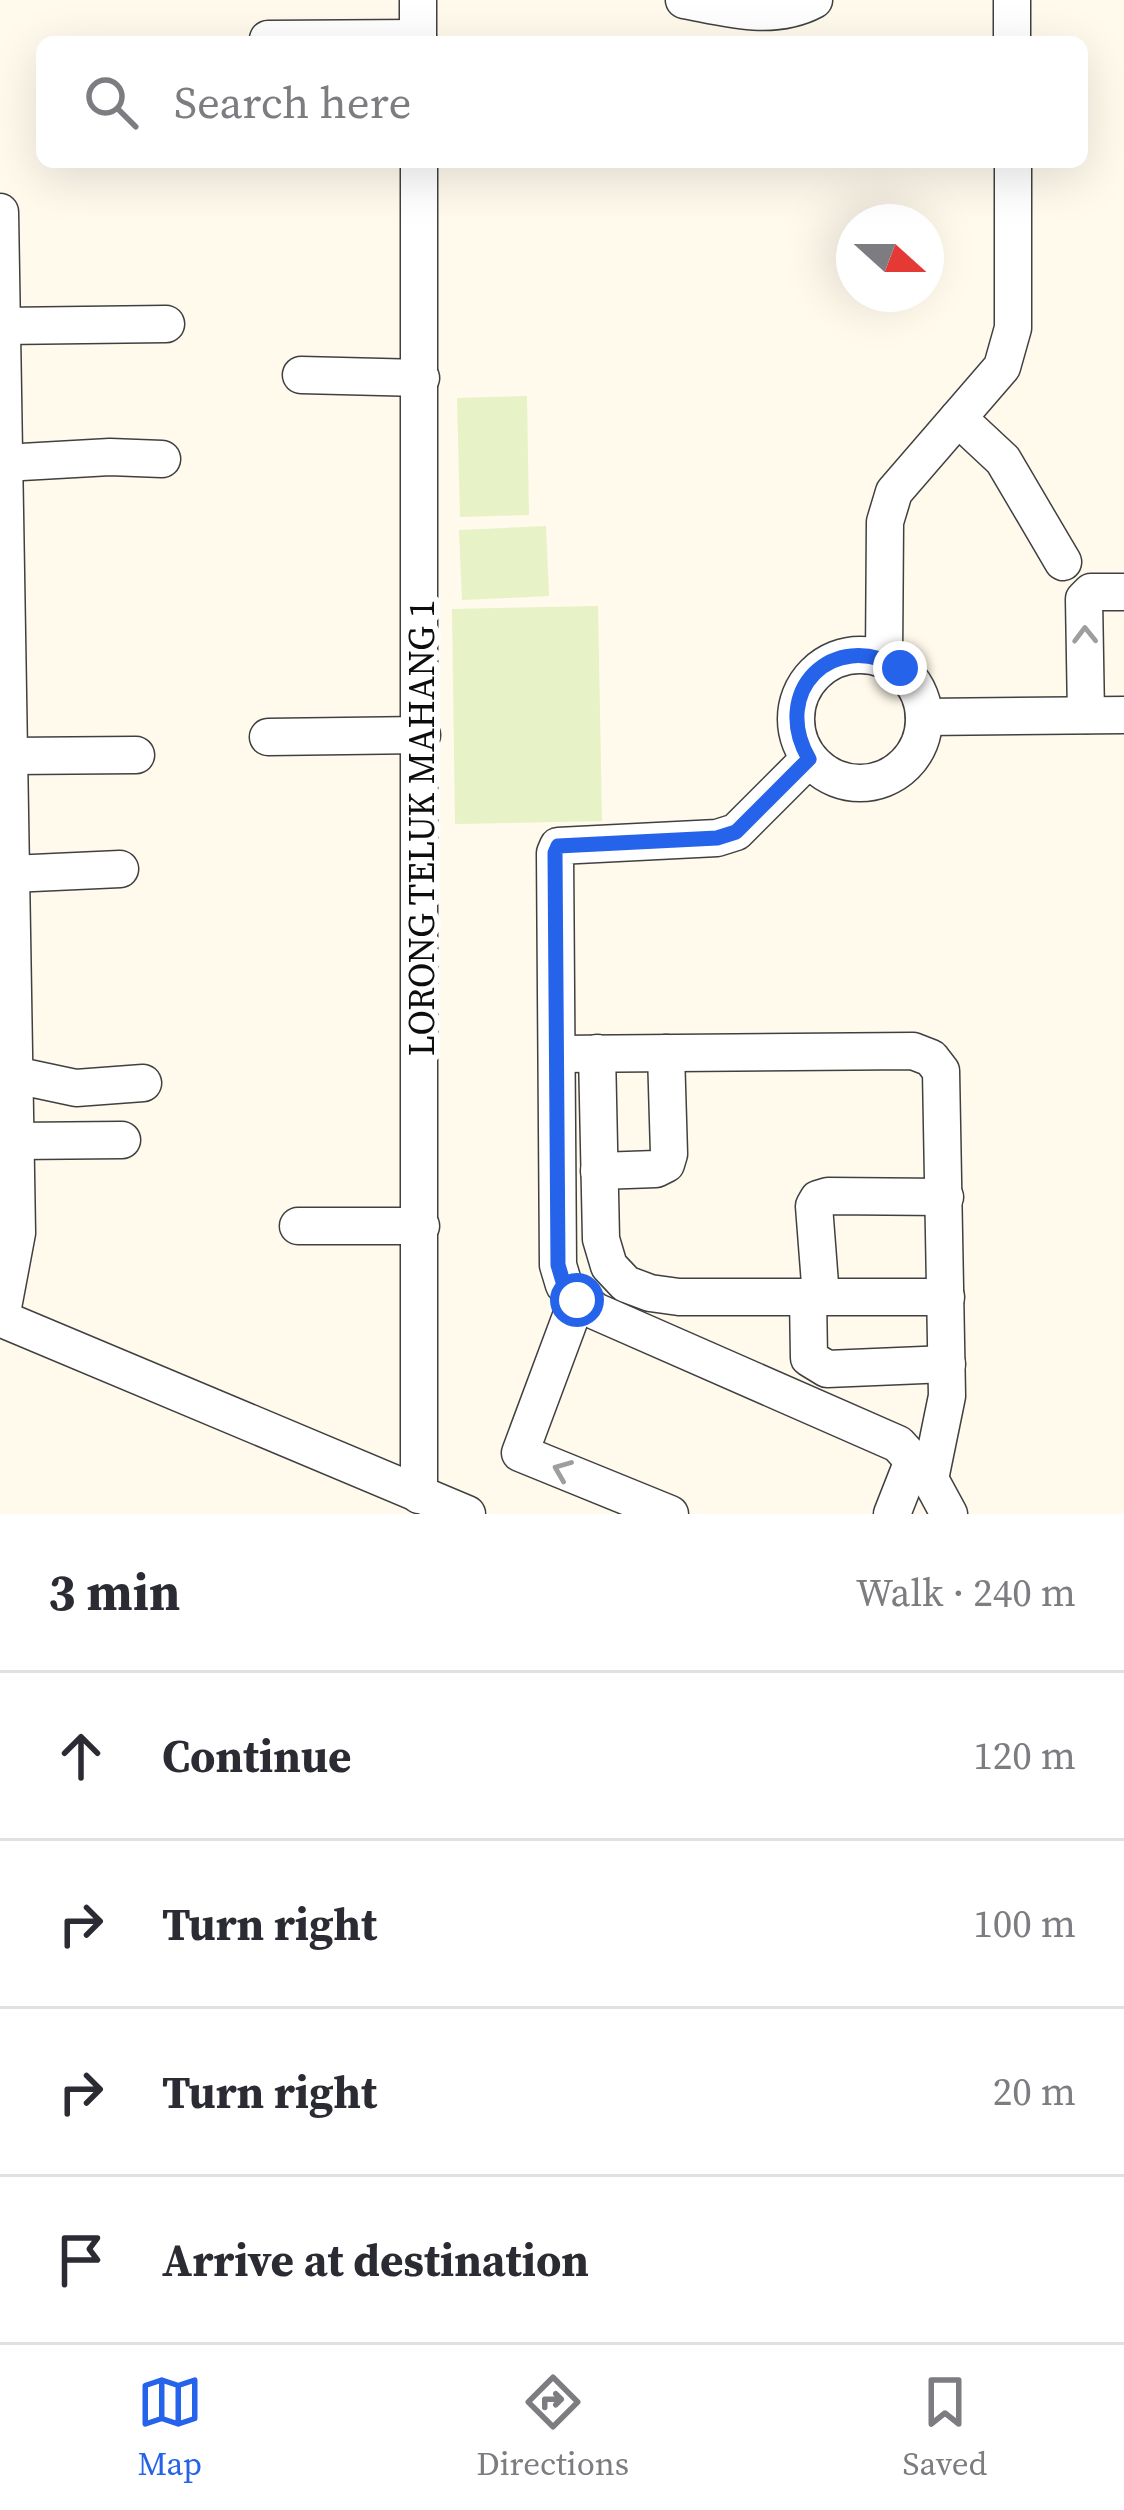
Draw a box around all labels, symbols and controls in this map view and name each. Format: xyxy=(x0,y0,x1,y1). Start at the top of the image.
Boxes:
search box xyxy=(36,36,1088,168)
icon: search xyxy=(78,69,144,135)
text: Search here xyxy=(174,71,411,133)
north arrow xyxy=(836,204,944,312)
street label: LORONG TELUK MAHANG 1 xyxy=(397,600,446,1056)
one-way arrow xyxy=(1072,625,1098,643)
route end xyxy=(873,641,927,695)
route start xyxy=(550,1273,604,1327)
one-way arrow xyxy=(552,1460,573,1485)
text: 3 min xyxy=(48,1557,180,1627)
text: Walk · 240 m xyxy=(856,1566,1076,1619)
icon: ahead xyxy=(48,1723,114,1789)
text: Continue xyxy=(162,1725,351,1787)
text: 120 m xyxy=(973,1729,1076,1782)
icon: right xyxy=(48,1891,114,1957)
text: Turn right xyxy=(162,1893,377,1955)
text: 100 m xyxy=(973,1897,1076,1950)
icon: right xyxy=(48,2059,114,2125)
text: Turn right xyxy=(162,2061,377,2123)
text: 20 m xyxy=(993,2065,1076,2118)
icon: arrive xyxy=(48,2227,114,2293)
text: Arrive at destination xyxy=(162,2229,589,2291)
tab: Map xyxy=(137,2369,203,2486)
tab: Directions xyxy=(476,2369,629,2486)
tab: Saved xyxy=(903,2369,987,2486)

